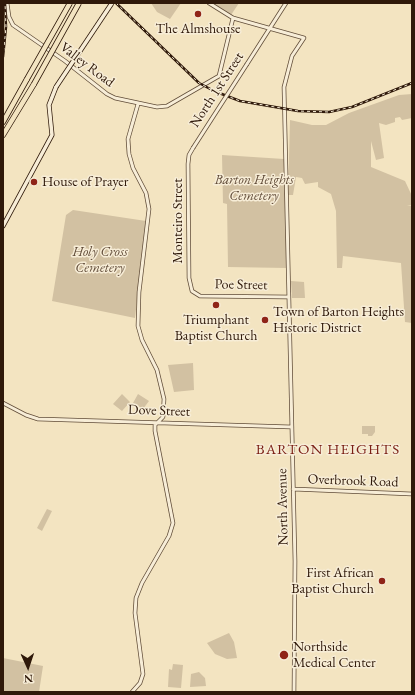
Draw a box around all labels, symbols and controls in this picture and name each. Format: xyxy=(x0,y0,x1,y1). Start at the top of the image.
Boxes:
marker: The Almshouse xyxy=(193,9,203,19)
place label: The Almshouse xyxy=(156,21,240,37)
street label: Valley Road xyxy=(56,39,118,91)
street label: North 1st Street xyxy=(186,49,248,131)
park label: Barton Heights Cemetery xyxy=(214,172,294,204)
place label: House of Prayer xyxy=(42,174,128,190)
marker: House of Prayer xyxy=(29,177,39,187)
street label: Monteiro Street xyxy=(170,178,186,264)
park label: Holy Cross Cemetery xyxy=(72,244,128,276)
street label: Poe Street xyxy=(214,276,268,294)
marker: Triumphant Baptist Church xyxy=(211,300,221,310)
place label: Town of Barton Heights Historic District xyxy=(273,304,404,336)
place label: Triumphant Baptist Church xyxy=(175,312,257,344)
marker: Town of Barton Heights Historic District xyxy=(260,315,270,325)
street label: Dove Street xyxy=(128,402,190,420)
district label: BARTON HEIGHTS xyxy=(256,441,400,459)
street label: North Avenue xyxy=(274,468,292,546)
street label: Overbrook Road xyxy=(307,471,399,491)
place label: First African Baptist Church xyxy=(291,565,374,598)
marker: First African Baptist Church xyxy=(377,576,387,586)
place label: Northside Medical Center xyxy=(293,639,376,672)
north arrow xyxy=(8,647,48,687)
marker: Northside Medical Center xyxy=(278,649,290,661)
text: N xyxy=(24,672,33,686)

